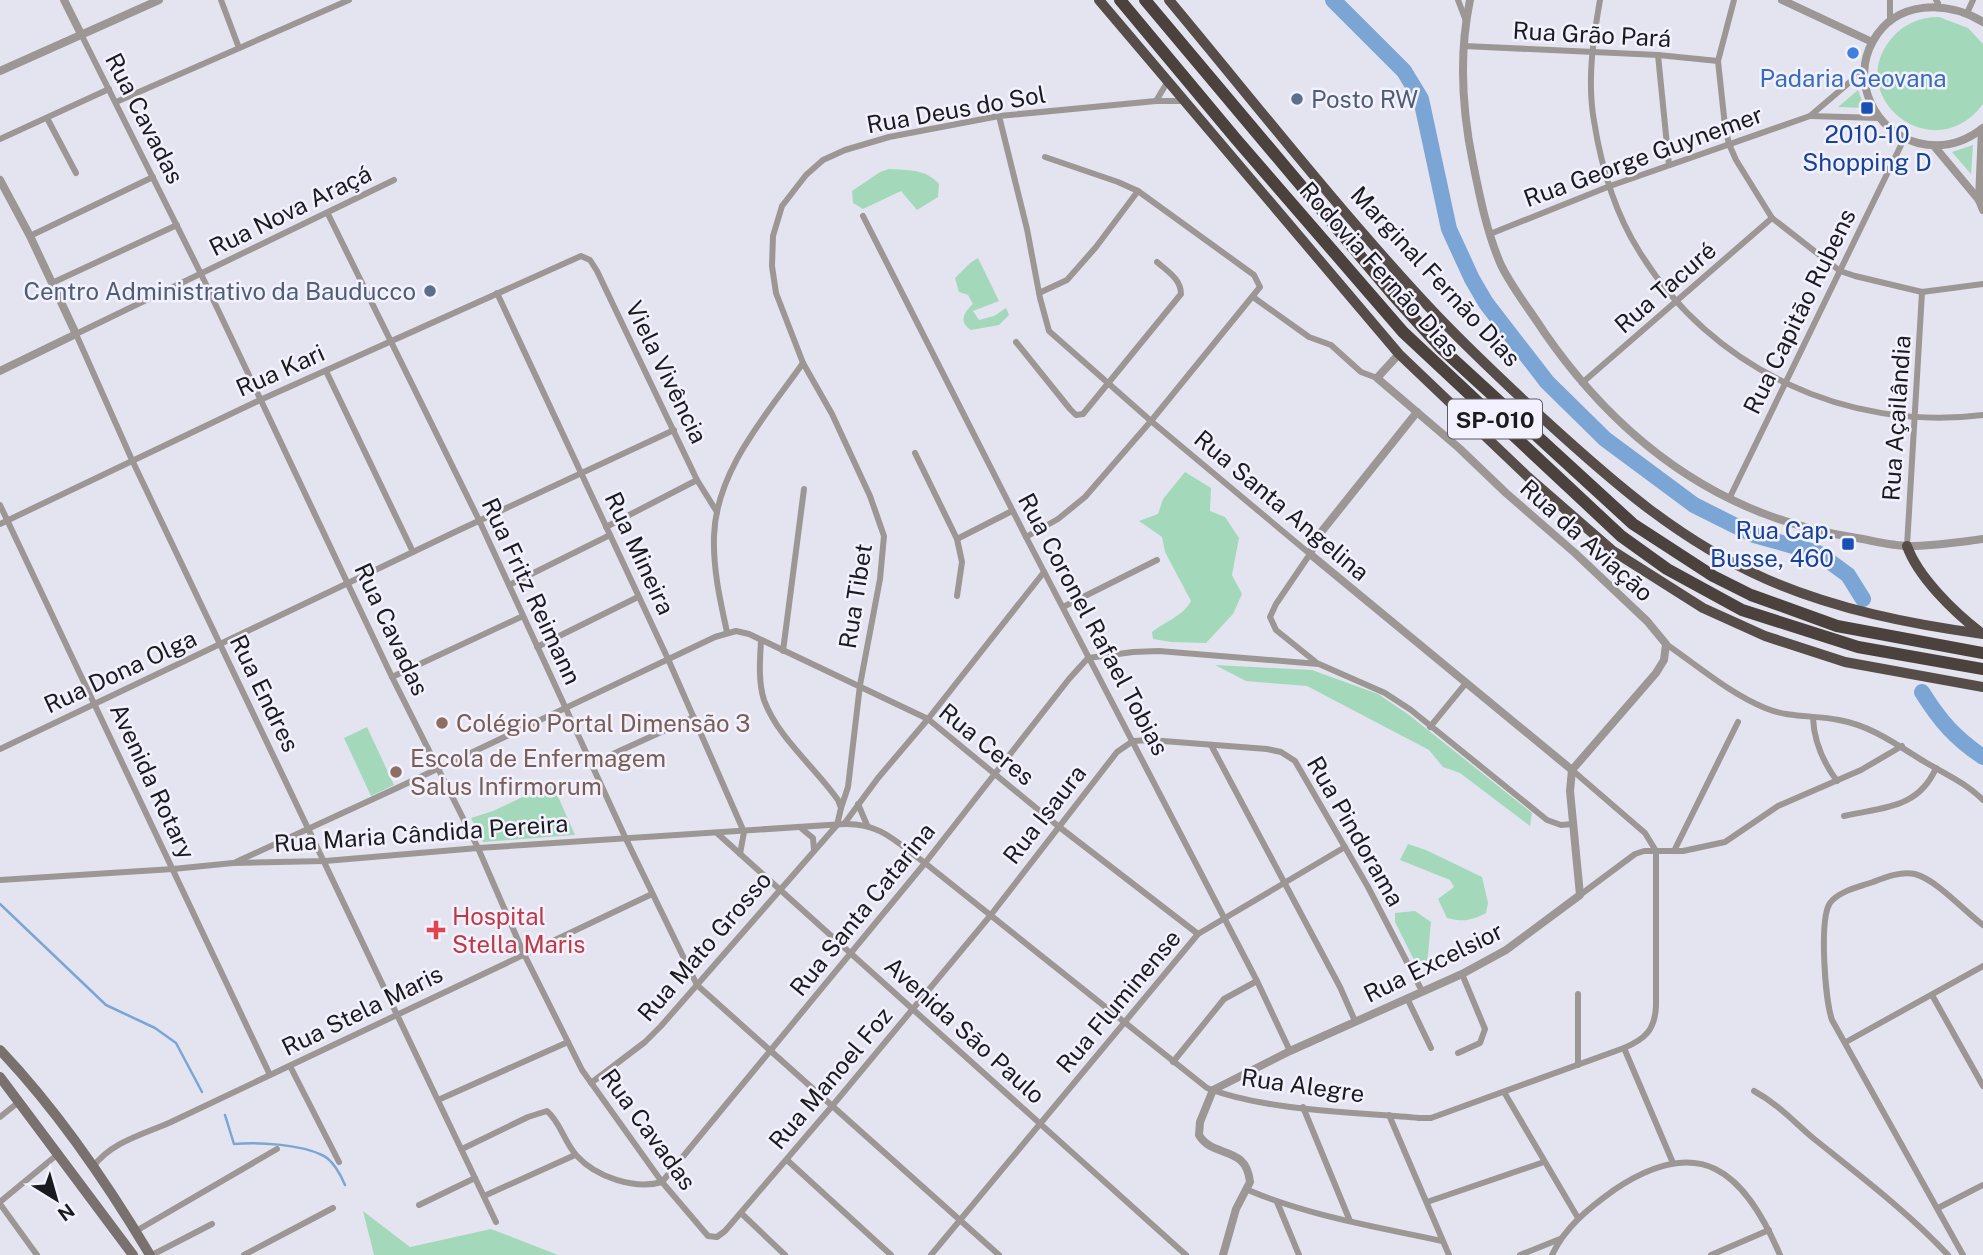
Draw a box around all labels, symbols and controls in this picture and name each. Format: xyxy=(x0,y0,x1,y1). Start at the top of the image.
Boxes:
street label: Rua Grão Pará xyxy=(1512,16,1672,52)
marker: Padaria Geovana xyxy=(1845,45,1861,61)
street label: Rua Cavadas xyxy=(100,48,190,188)
place label: Padaria Geovana xyxy=(1759,64,1947,92)
street label: Rua Deus do Sol xyxy=(864,79,1048,139)
place label: Posto RW xyxy=(1311,85,1418,113)
marker: Posto RW xyxy=(1289,91,1305,107)
street label: Rua George Guynemer xyxy=(1520,100,1766,212)
marker: 2010-10 Shopping D xyxy=(1859,100,1875,116)
place label: 2010-10 Shopping D xyxy=(1802,120,1932,176)
street label: Rua Nova Araçá xyxy=(204,159,376,261)
street label: Rodovia Fernão Dias xyxy=(1294,176,1466,362)
street label: Marginal Fernão Dias xyxy=(1345,180,1527,372)
street label: Rua Capitão Rubens xyxy=(1737,204,1861,418)
street label: Rua Tacuré xyxy=(1609,235,1721,339)
place label: Centro Administrativo da Bauducco xyxy=(24,277,416,305)
marker: Centro Administrativo da Bauducco xyxy=(422,283,438,299)
street label: Viela Vivência xyxy=(620,296,714,448)
street label: Rua Açailândia xyxy=(1876,334,1916,502)
street label: Rua Kari xyxy=(231,338,329,402)
road number: SP-010 xyxy=(1448,400,1542,438)
street label: Rua Santa Angelina xyxy=(1189,424,1375,586)
street label: Rua da Aviação xyxy=(1515,473,1659,607)
street label: Rua Mineira xyxy=(599,487,681,619)
street label: Rua Coronel Rafael Tobias xyxy=(1013,488,1175,760)
street label: Rua Fritz Reimann xyxy=(477,493,587,689)
place label: Rua Cap. Busse, 460 xyxy=(1710,516,1834,572)
marker: Rua Cap. Busse, 460 xyxy=(1840,536,1856,552)
street label: Rua Tibet xyxy=(833,541,877,651)
street label: Rua Cavadas xyxy=(349,558,435,700)
street label: Rua Dona Olga xyxy=(39,623,201,719)
street label: Rua Endres xyxy=(225,630,305,756)
street label: Rua Ceres xyxy=(934,697,1040,791)
street label: Avenida Rotary xyxy=(105,699,201,863)
place label: Colégio Portal Dimensão 3 xyxy=(456,709,750,737)
marker: Colégio Portal Dimensão 3 xyxy=(434,715,450,731)
place label: Escola de Enfermagem Salus Infirmorum xyxy=(410,744,666,800)
street label: Rua Pindorama xyxy=(1302,751,1410,911)
street label: Rua Isaura xyxy=(997,759,1091,869)
marker: Escola de Enfermagem Salus Infirmorum xyxy=(388,764,404,780)
street label: Rua Maria Cândida Pereira xyxy=(273,809,569,857)
street label: Rua Santa Catarina xyxy=(784,817,940,1001)
street label: Rua Mato Grosso xyxy=(631,865,777,1027)
place label: Hospital Stella Maris xyxy=(452,902,585,958)
street label: Rua Excelsior xyxy=(1359,916,1507,1008)
marker: Hospital Stella Maris xyxy=(426,920,446,940)
street label: Rua Fluminense xyxy=(1050,924,1186,1078)
street label: Avenida São Paulo xyxy=(879,951,1051,1109)
street label: Rua Stela Maris xyxy=(277,959,447,1061)
street label: Rua Manoel Foz xyxy=(763,1001,897,1155)
street label: Rua Cavadas xyxy=(596,1063,702,1195)
street label: Rua Alegre xyxy=(1240,1063,1366,1107)
north arrow xyxy=(21,1164,91,1234)
text: N xyxy=(54,1199,79,1226)

